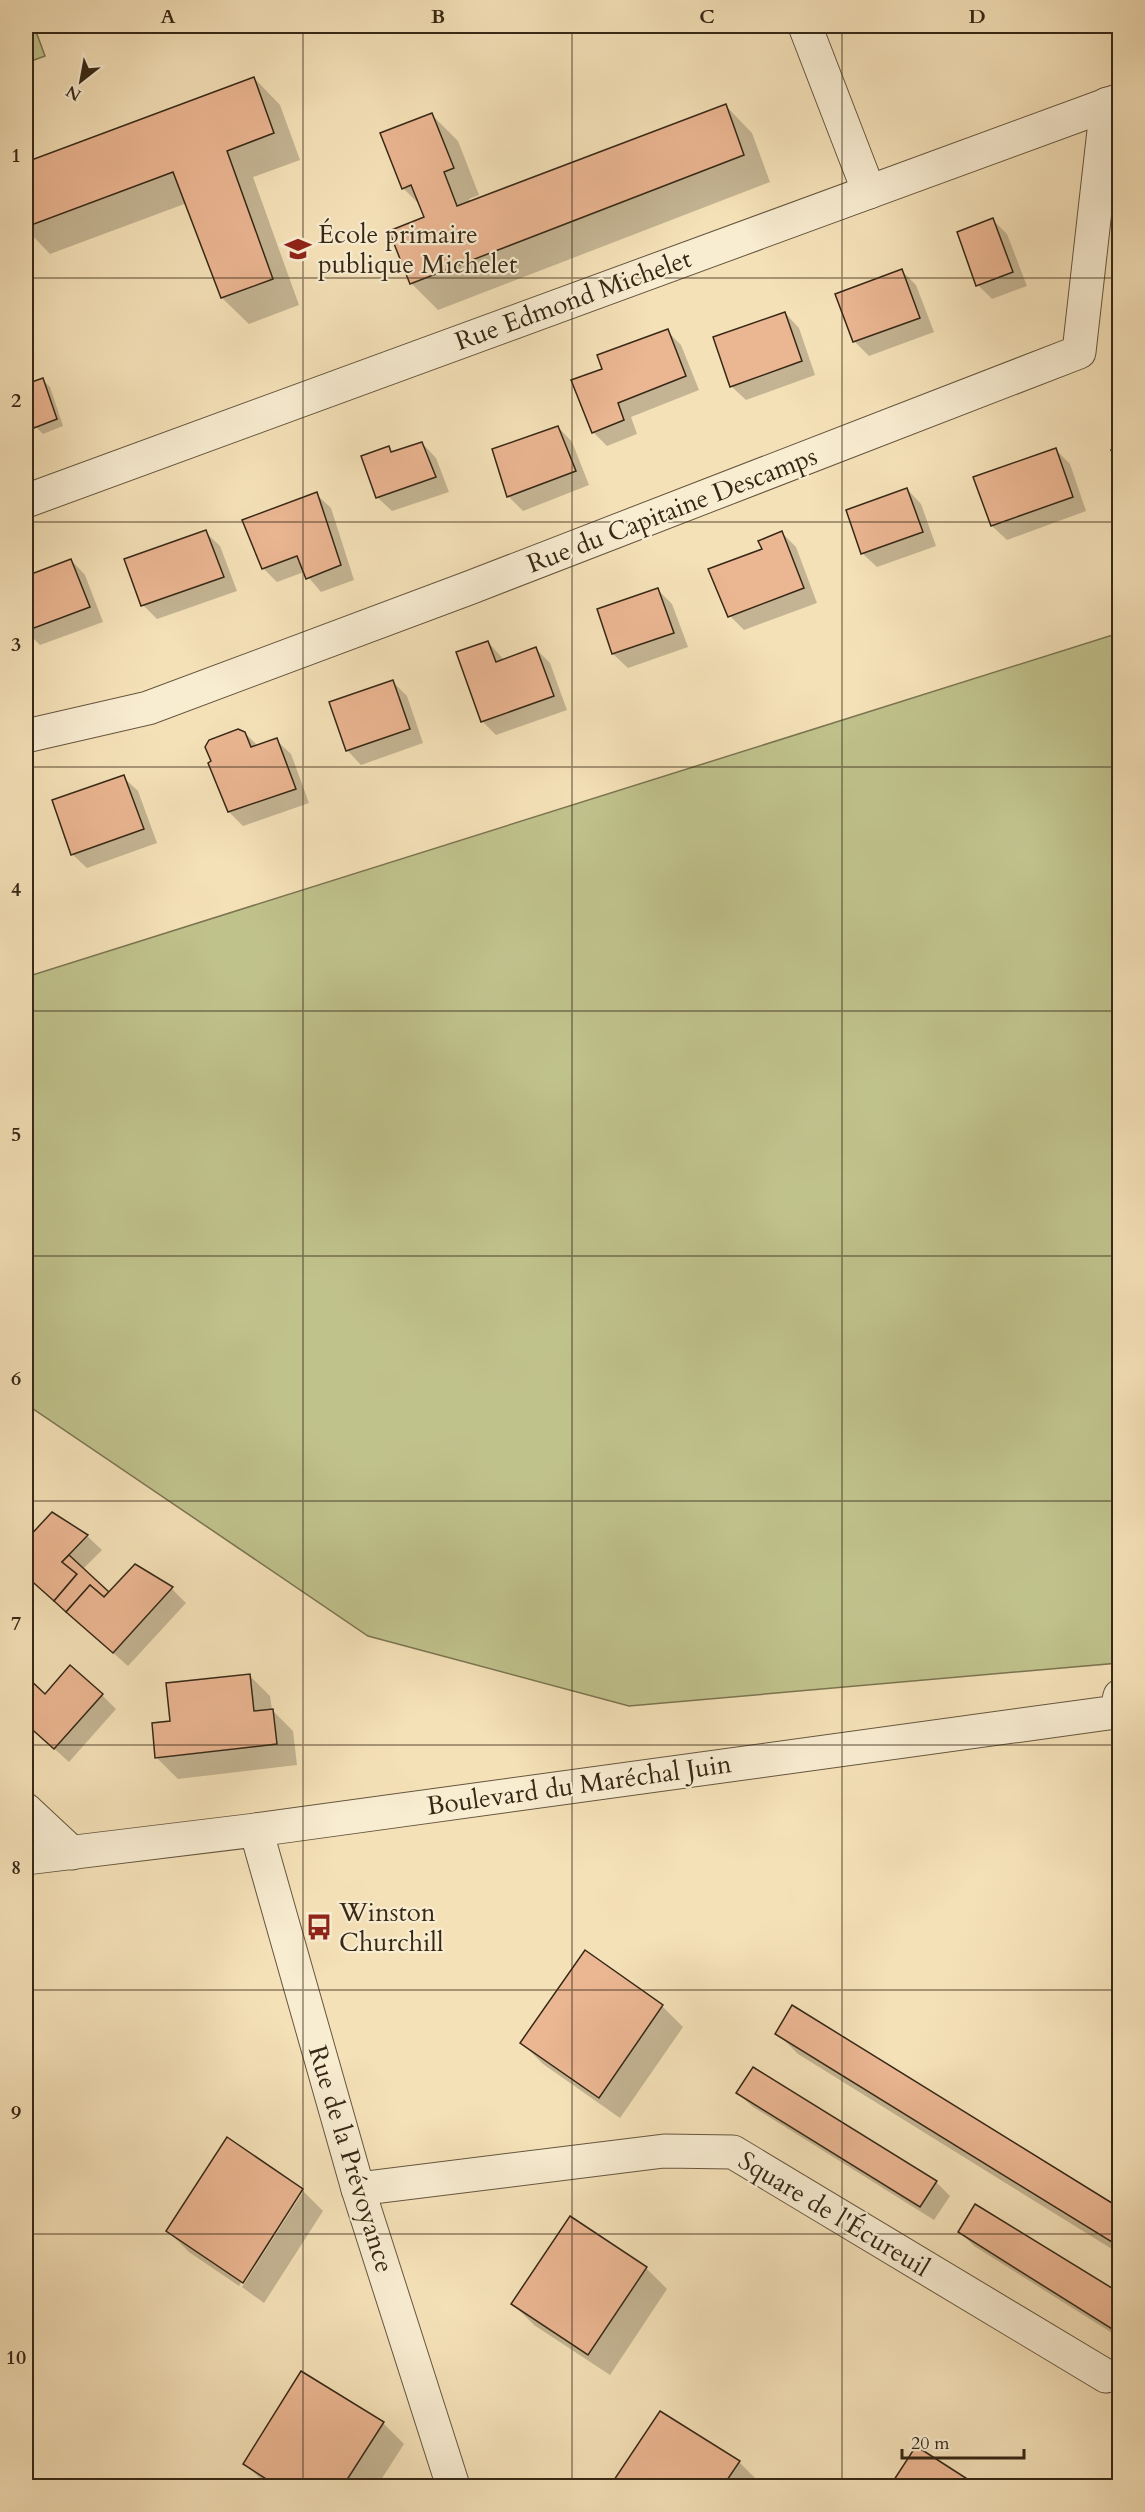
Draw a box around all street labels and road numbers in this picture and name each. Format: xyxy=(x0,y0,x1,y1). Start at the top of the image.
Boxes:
street label: Rue Edmond Michelet xyxy=(450,241,696,359)
street label: Rue du Capitaine Descamps xyxy=(522,438,822,582)
street label: Boulevard du Maréchal Juin xyxy=(424,1746,734,1824)
street label: Rue de la Prévoyance xyxy=(300,2041,402,2277)
street label: Square de l'Écureuil xyxy=(732,2143,937,2285)

